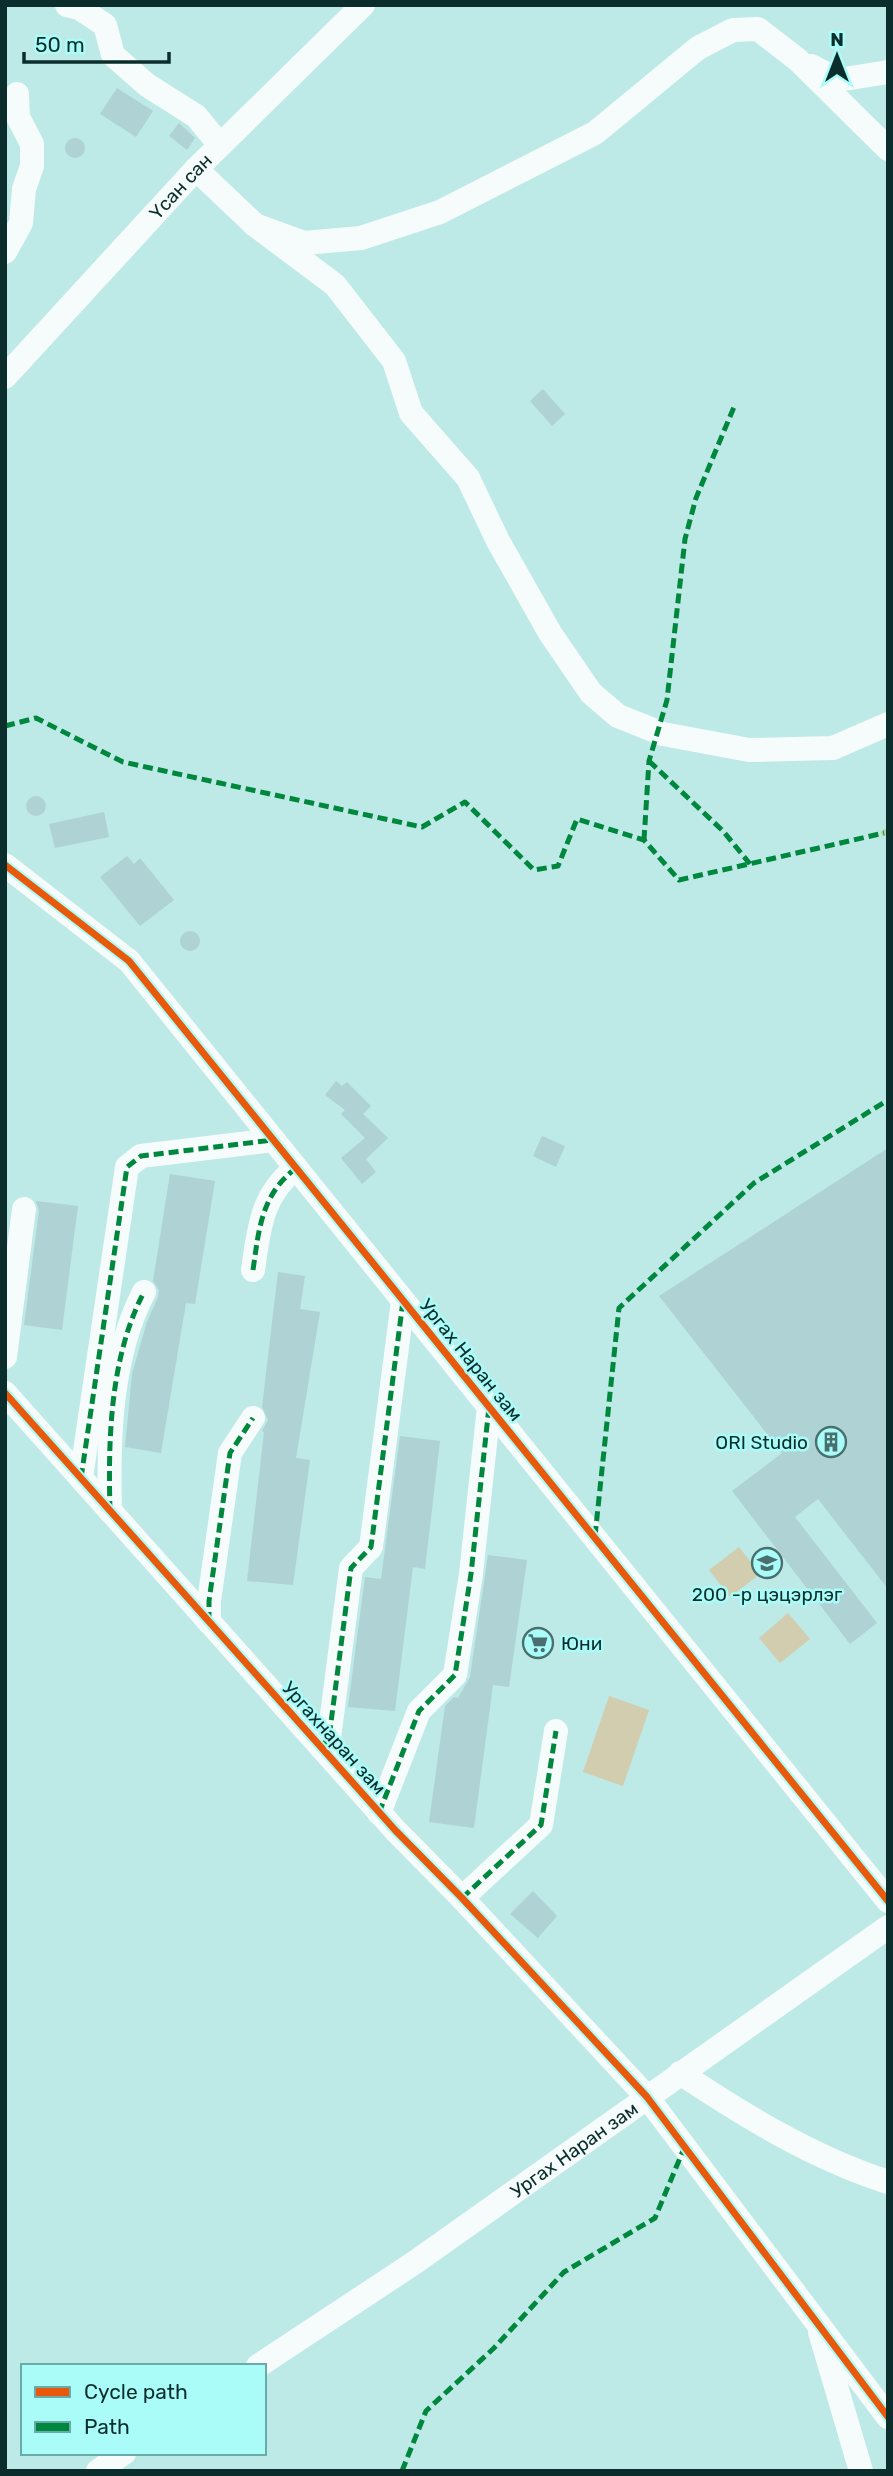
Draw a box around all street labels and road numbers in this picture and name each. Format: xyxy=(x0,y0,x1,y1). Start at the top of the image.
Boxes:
street label: Үсан сан xyxy=(144,149,217,224)
street label: Ургах Наран зам xyxy=(415,1294,527,1426)
street label: Ургахнаран зам xyxy=(277,1677,391,1799)
street label: Ургах Наран зам xyxy=(506,2097,642,2203)

